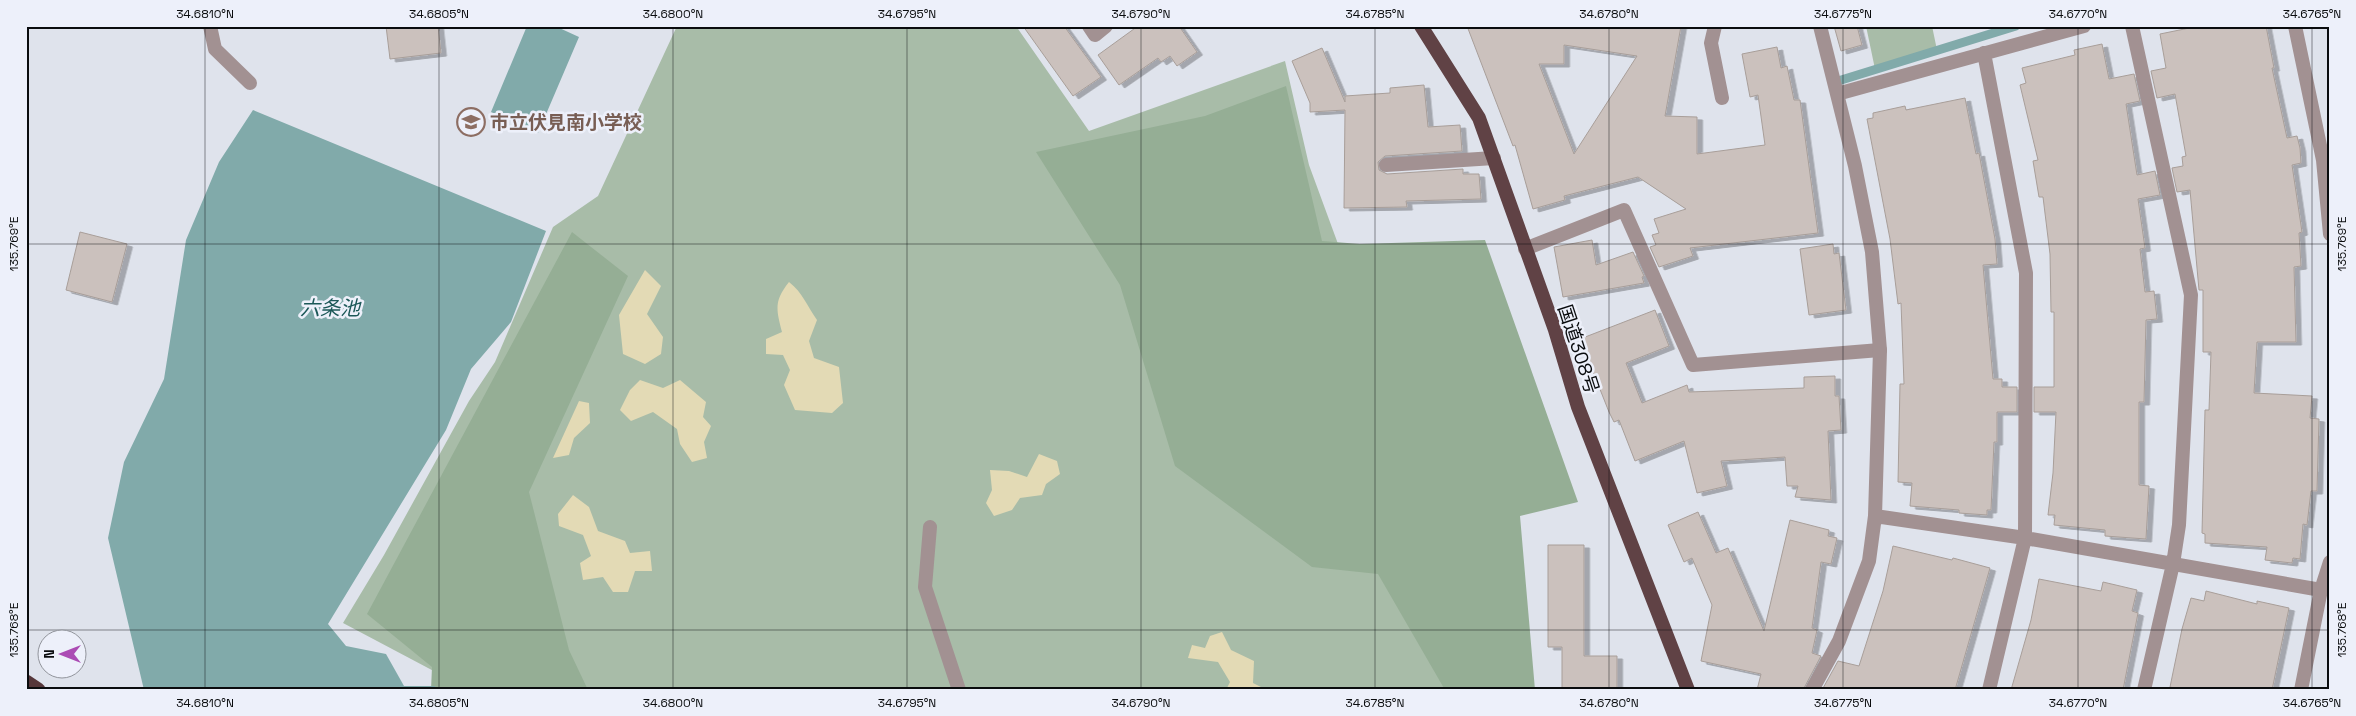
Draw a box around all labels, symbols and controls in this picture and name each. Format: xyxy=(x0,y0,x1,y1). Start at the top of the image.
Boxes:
text: 34.6810°N xyxy=(176,6,234,22)
text: 34.6805°N xyxy=(409,6,469,22)
text: 34.6800°N xyxy=(643,6,703,22)
text: 34.6795°N xyxy=(878,6,936,22)
text: 34.6790°N xyxy=(1111,6,1171,22)
text: 34.6785°N xyxy=(1346,6,1404,22)
text: 34.6780°N xyxy=(1579,6,1639,22)
text: 34.6775°N xyxy=(1814,6,1872,22)
text: 34.6770°N xyxy=(2049,6,2107,22)
text: 34.6765°N xyxy=(2283,6,2341,22)
school or university icon: 市立伏見南小学校 xyxy=(456,107,486,137)
place label: 市立伏見南小学校 xyxy=(490,110,642,135)
text: 135.769°E xyxy=(6,216,22,271)
text: 135.769°E xyxy=(2334,216,2350,271)
water label: 六条池 xyxy=(300,295,362,321)
street label: 国道308号 xyxy=(1552,301,1605,397)
text: 135.768°E xyxy=(6,602,22,657)
text: 135.768°E xyxy=(2334,602,2350,657)
north arrow xyxy=(38,628,88,678)
text: N xyxy=(40,649,58,659)
text: 34.6810°N xyxy=(176,695,234,711)
text: 34.6805°N xyxy=(409,695,469,711)
text: 34.6800°N xyxy=(643,695,703,711)
text: 34.6795°N xyxy=(878,695,936,711)
text: 34.6790°N xyxy=(1111,695,1171,711)
text: 34.6785°N xyxy=(1346,695,1404,711)
text: 34.6780°N xyxy=(1579,695,1639,711)
text: 34.6775°N xyxy=(1814,695,1872,711)
text: 34.6770°N xyxy=(2049,695,2107,711)
text: 34.6765°N xyxy=(2283,695,2341,711)

